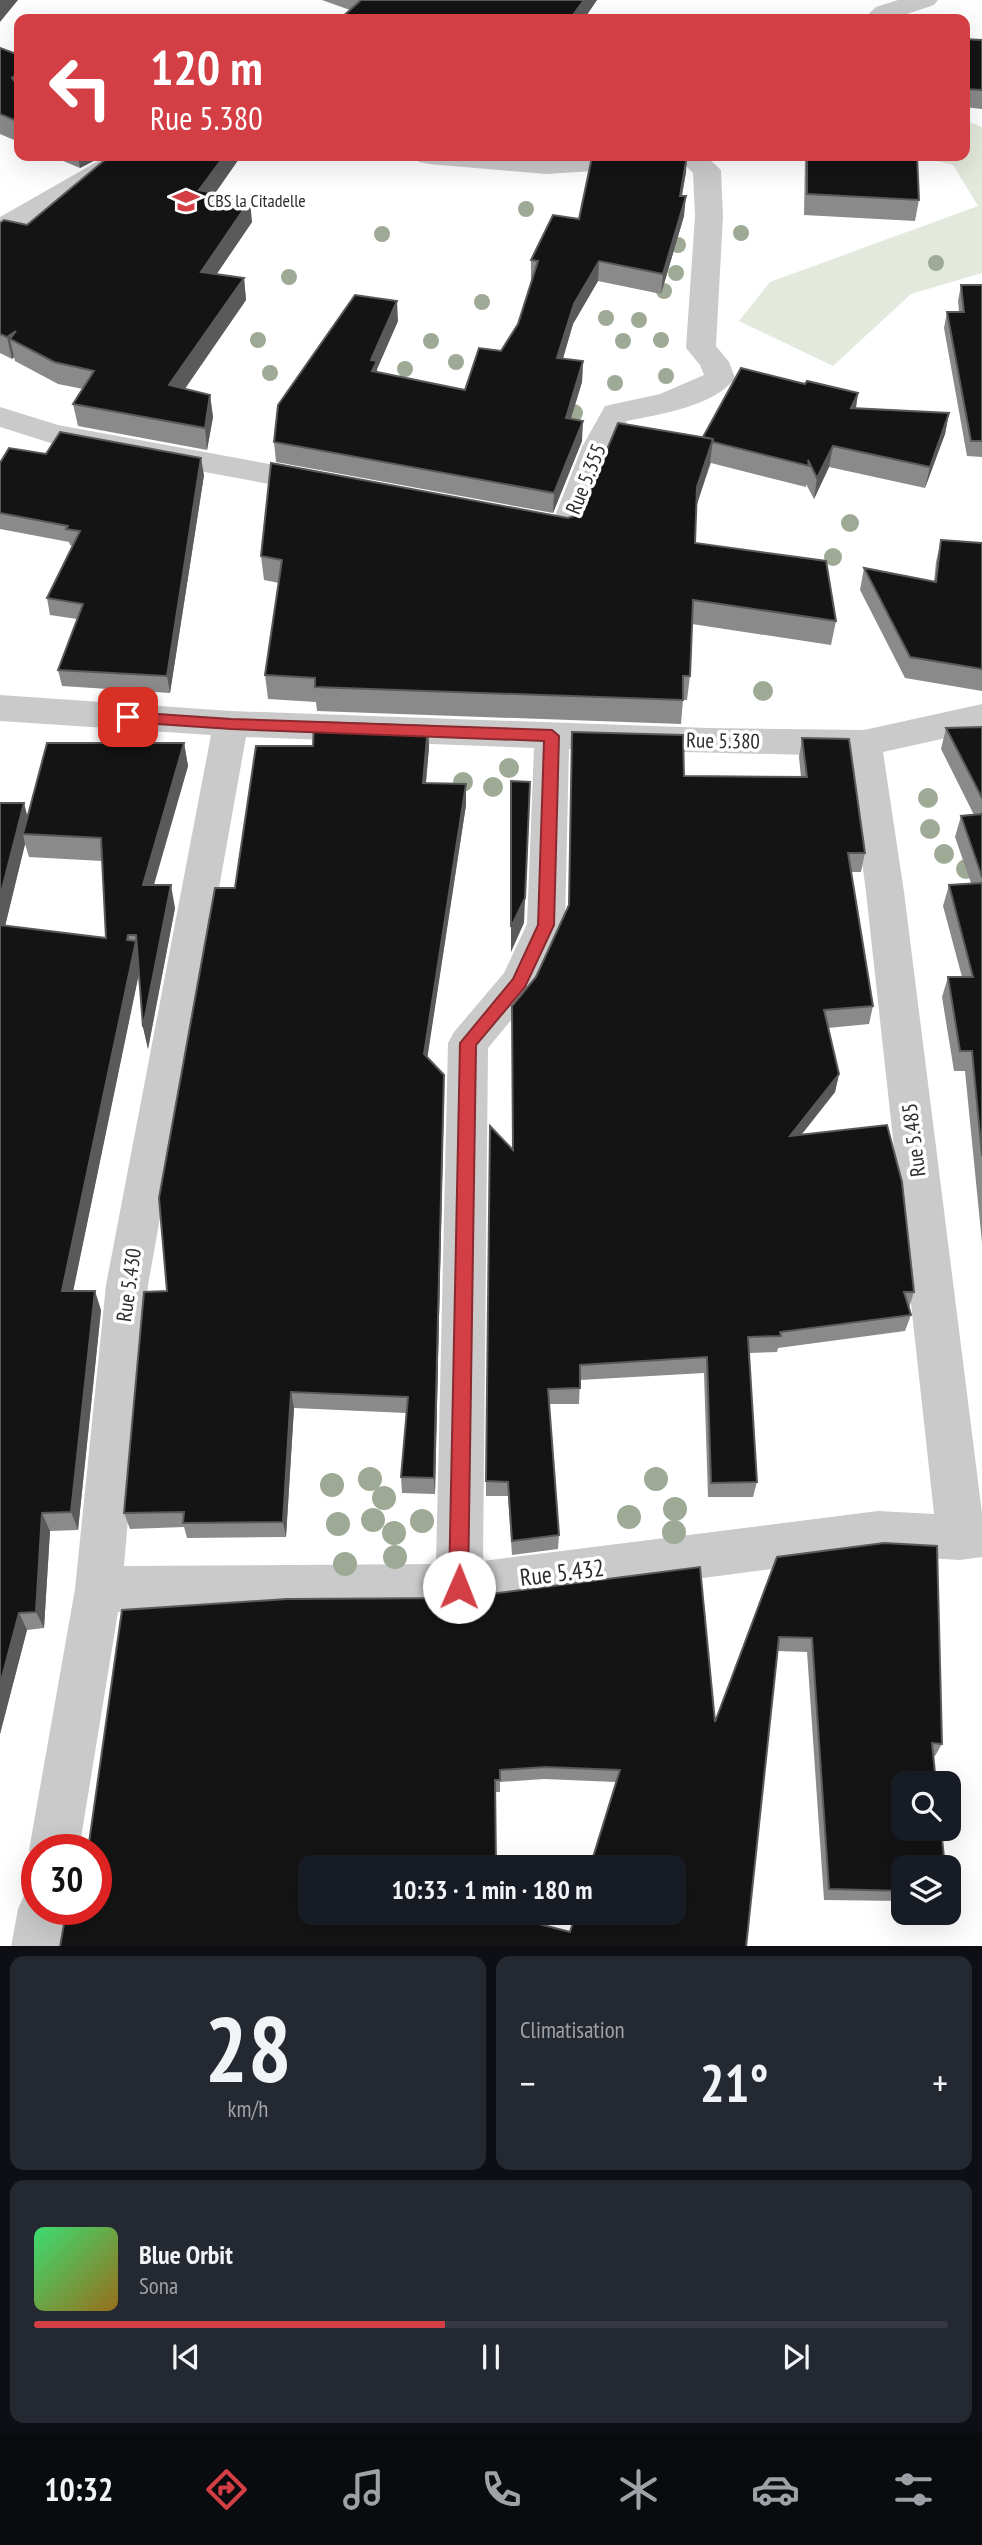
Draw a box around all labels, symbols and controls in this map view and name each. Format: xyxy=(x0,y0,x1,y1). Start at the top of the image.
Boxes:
text: 120 m xyxy=(150,35,263,99)
icon: left xyxy=(35,42,126,133)
text: Rue 5.380 xyxy=(150,97,263,139)
school or university icon: CBS la Citadelle xyxy=(171,186,201,216)
place label: CBS la Citadelle xyxy=(207,189,306,212)
street label: Rue 5.355 xyxy=(559,440,612,518)
pin xyxy=(98,687,158,747)
icon: arrive xyxy=(109,698,147,736)
street label: Rue 5.380 xyxy=(686,726,760,755)
street label: Rue 5.485 xyxy=(896,1102,931,1178)
street label: Rue 5.430 xyxy=(110,1246,147,1323)
position arrow xyxy=(422,1550,496,1624)
street label: Rue 5.432 xyxy=(518,1552,606,1593)
map controls xyxy=(891,1771,961,1925)
button: search xyxy=(891,1771,961,1841)
speed limit sign: 30 xyxy=(21,1834,112,1925)
button: layers xyxy=(891,1855,961,1925)
text: 10:33 · 1 min · 180 m xyxy=(392,1873,592,1906)
text: 28 xyxy=(205,1989,292,2107)
text: Climatisation xyxy=(520,2015,625,2044)
text: 21° xyxy=(700,2049,768,2116)
text: − xyxy=(520,2058,536,2107)
text: + xyxy=(932,2058,948,2107)
text: km/h xyxy=(228,2094,268,2123)
text: Blue Orbit xyxy=(139,2238,233,2271)
text: Sona xyxy=(139,2271,178,2300)
icon: previous xyxy=(167,2338,205,2376)
icon: pause xyxy=(472,2338,510,2376)
icon: next xyxy=(777,2338,815,2376)
icon: directions xyxy=(202,2465,251,2514)
icon: music xyxy=(339,2465,388,2514)
icon: phone xyxy=(477,2465,526,2514)
icon: climate xyxy=(614,2465,663,2514)
icon: car xyxy=(751,2465,800,2514)
icon: filters xyxy=(889,2465,938,2514)
text: 10:32 xyxy=(44,2468,113,2510)

